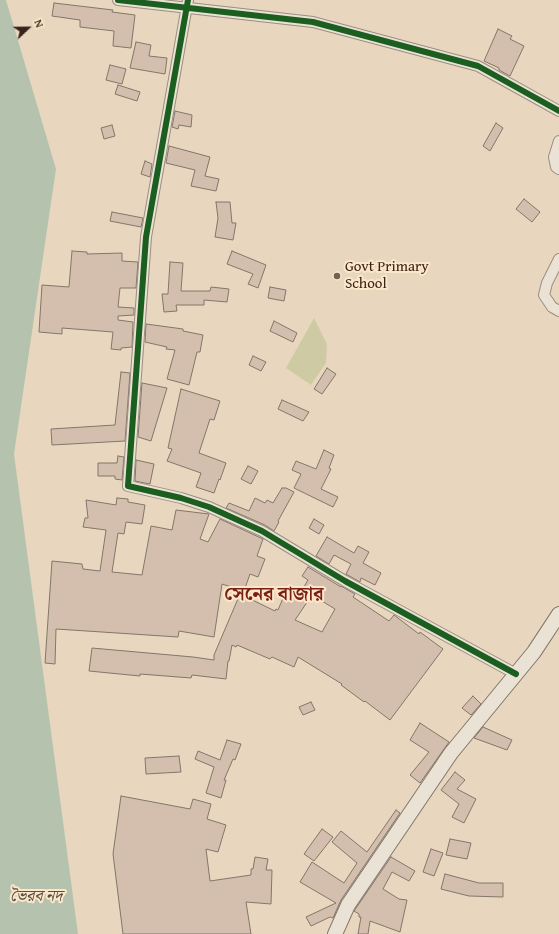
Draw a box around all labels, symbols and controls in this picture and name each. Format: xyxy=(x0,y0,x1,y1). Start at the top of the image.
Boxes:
north arrow xyxy=(8,8,48,48)
text: N xyxy=(30,17,48,30)
place label: Govt Primary School xyxy=(345,258,429,293)
marker: Govt Primary School xyxy=(332,271,342,281)
district label: সেনের বাজার xyxy=(224,584,324,606)
water label: ভৈরব নদ xyxy=(10,887,62,907)

